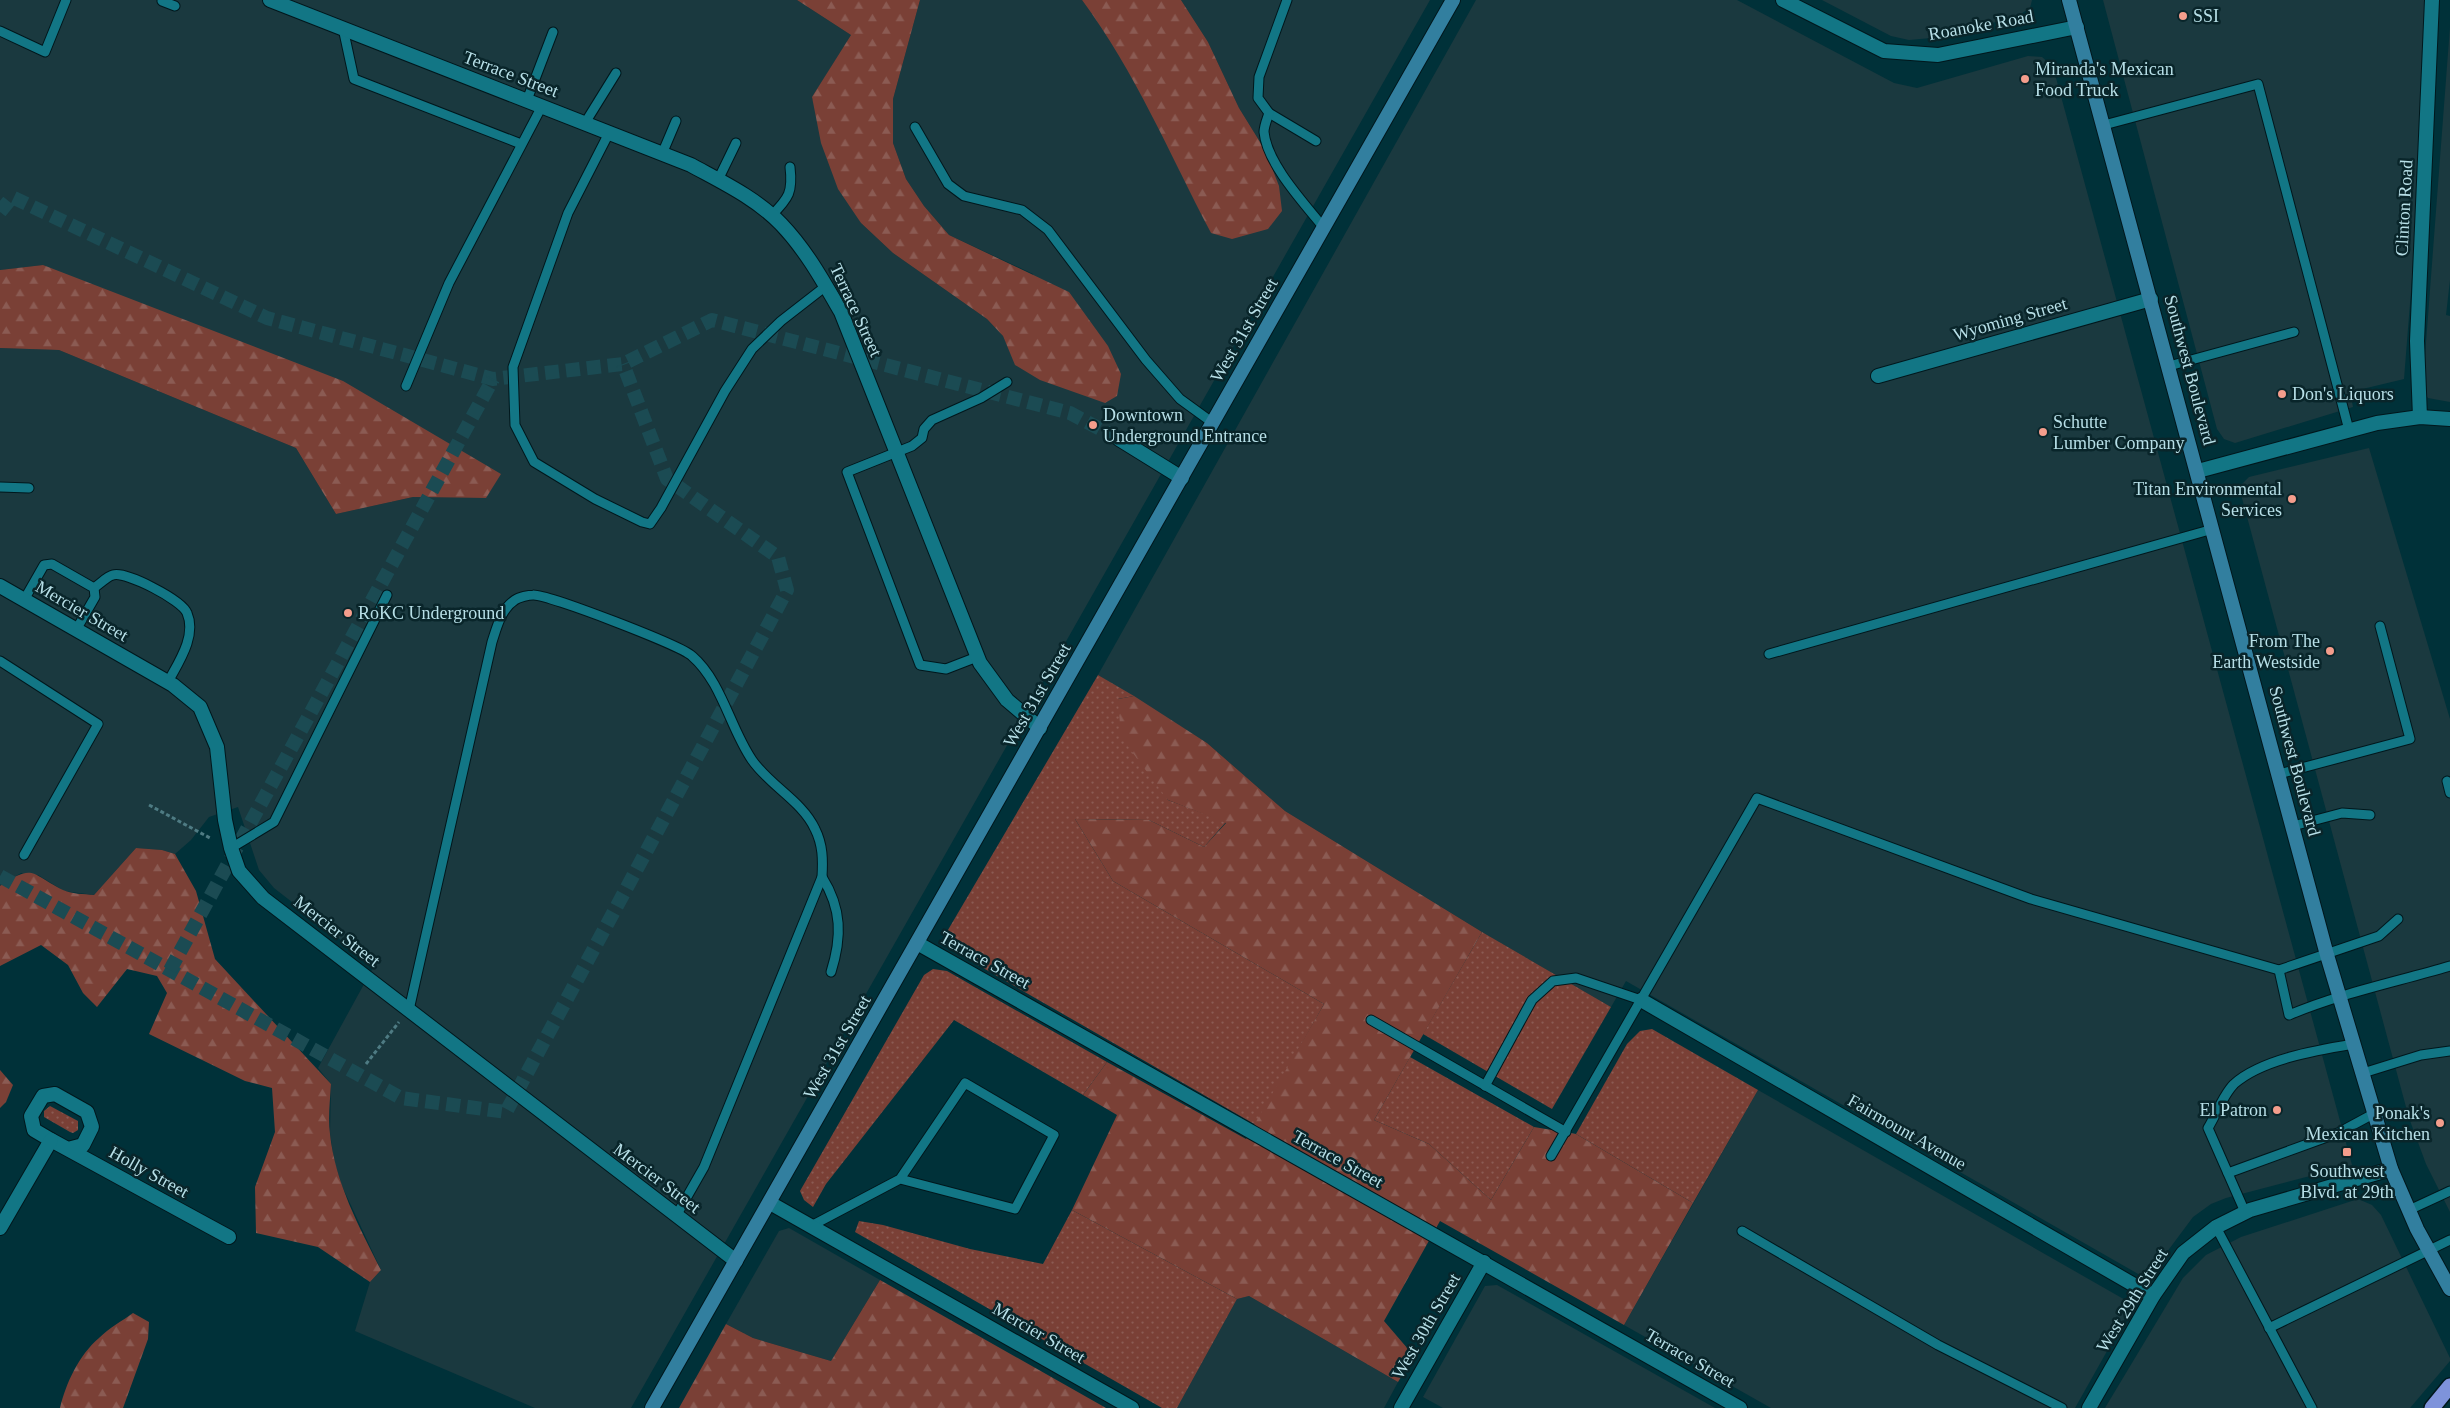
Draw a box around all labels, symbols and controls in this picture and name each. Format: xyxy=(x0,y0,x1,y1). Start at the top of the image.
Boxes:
street label: Roanoke Road xyxy=(1927,6,2035,44)
place label: SSI xyxy=(2193,6,2219,26)
marker: SSI xyxy=(2177,10,2189,22)
street label: Terrace Street xyxy=(461,47,561,101)
place label: Miranda's Mexican Food Truck xyxy=(2035,59,2174,100)
marker: Miranda's Mexican Food Truck xyxy=(2019,73,2031,85)
street label: Clinton Road xyxy=(2391,159,2417,257)
street label: Terrace Street xyxy=(826,260,886,360)
street label: West 31st Street xyxy=(1206,275,1282,385)
street label: Wyoming Street xyxy=(1951,293,2069,345)
street label: Southwest Boulevard xyxy=(2160,293,2220,447)
place label: Don's Liquors xyxy=(2292,384,2394,404)
marker: Don's Liquors xyxy=(2276,388,2288,400)
place label: Downtown Underground Entrance xyxy=(1103,405,1267,446)
place label: Schutte Lumber Company xyxy=(2053,412,2184,453)
marker: Downtown Underground Entrance xyxy=(1087,419,1099,431)
marker: Schutte Lumber Company xyxy=(2037,426,2049,438)
place label: Titan Environmental Services xyxy=(2133,479,2282,520)
marker: Titan Environmental Services xyxy=(2286,493,2298,505)
street label: Mercier Street xyxy=(32,576,132,646)
place label: RoKC Underground xyxy=(358,603,504,623)
marker: RoKC Underground xyxy=(342,607,354,619)
place label: From The Earth Westside xyxy=(2212,631,2320,672)
street label: West 31st Street xyxy=(999,640,1075,750)
marker: From The Earth Westside xyxy=(2324,645,2336,657)
street label: Southwest Boulevard xyxy=(2265,684,2325,838)
street label: Mercier Street xyxy=(290,891,384,971)
street label: Terrace Street xyxy=(936,927,1034,993)
street label: West 31st Street xyxy=(799,992,875,1102)
street label: Fairmount Avenue xyxy=(1844,1090,1970,1174)
place label: El Patron xyxy=(2200,1100,2267,1120)
place label: Ponak's Mexican Kitchen xyxy=(2306,1103,2430,1144)
marker: El Patron xyxy=(2271,1104,2283,1116)
marker: Ponak's Mexican Kitchen xyxy=(2434,1117,2446,1129)
street label: Terrace Street xyxy=(1289,1126,1387,1192)
street label: Mercier Street xyxy=(610,1139,704,1217)
street label: Holly Street xyxy=(106,1142,192,1202)
marker: Southwest Blvd. at 29th xyxy=(2341,1146,2353,1158)
place label: Southwest Blvd. at 29th xyxy=(2300,1161,2394,1202)
street label: West 29th Street xyxy=(2092,1244,2172,1356)
street label: West 30th Street xyxy=(1388,1270,1464,1382)
street label: Mercier Street xyxy=(989,1298,1089,1368)
street label: Terrace Street xyxy=(1642,1324,1738,1392)

